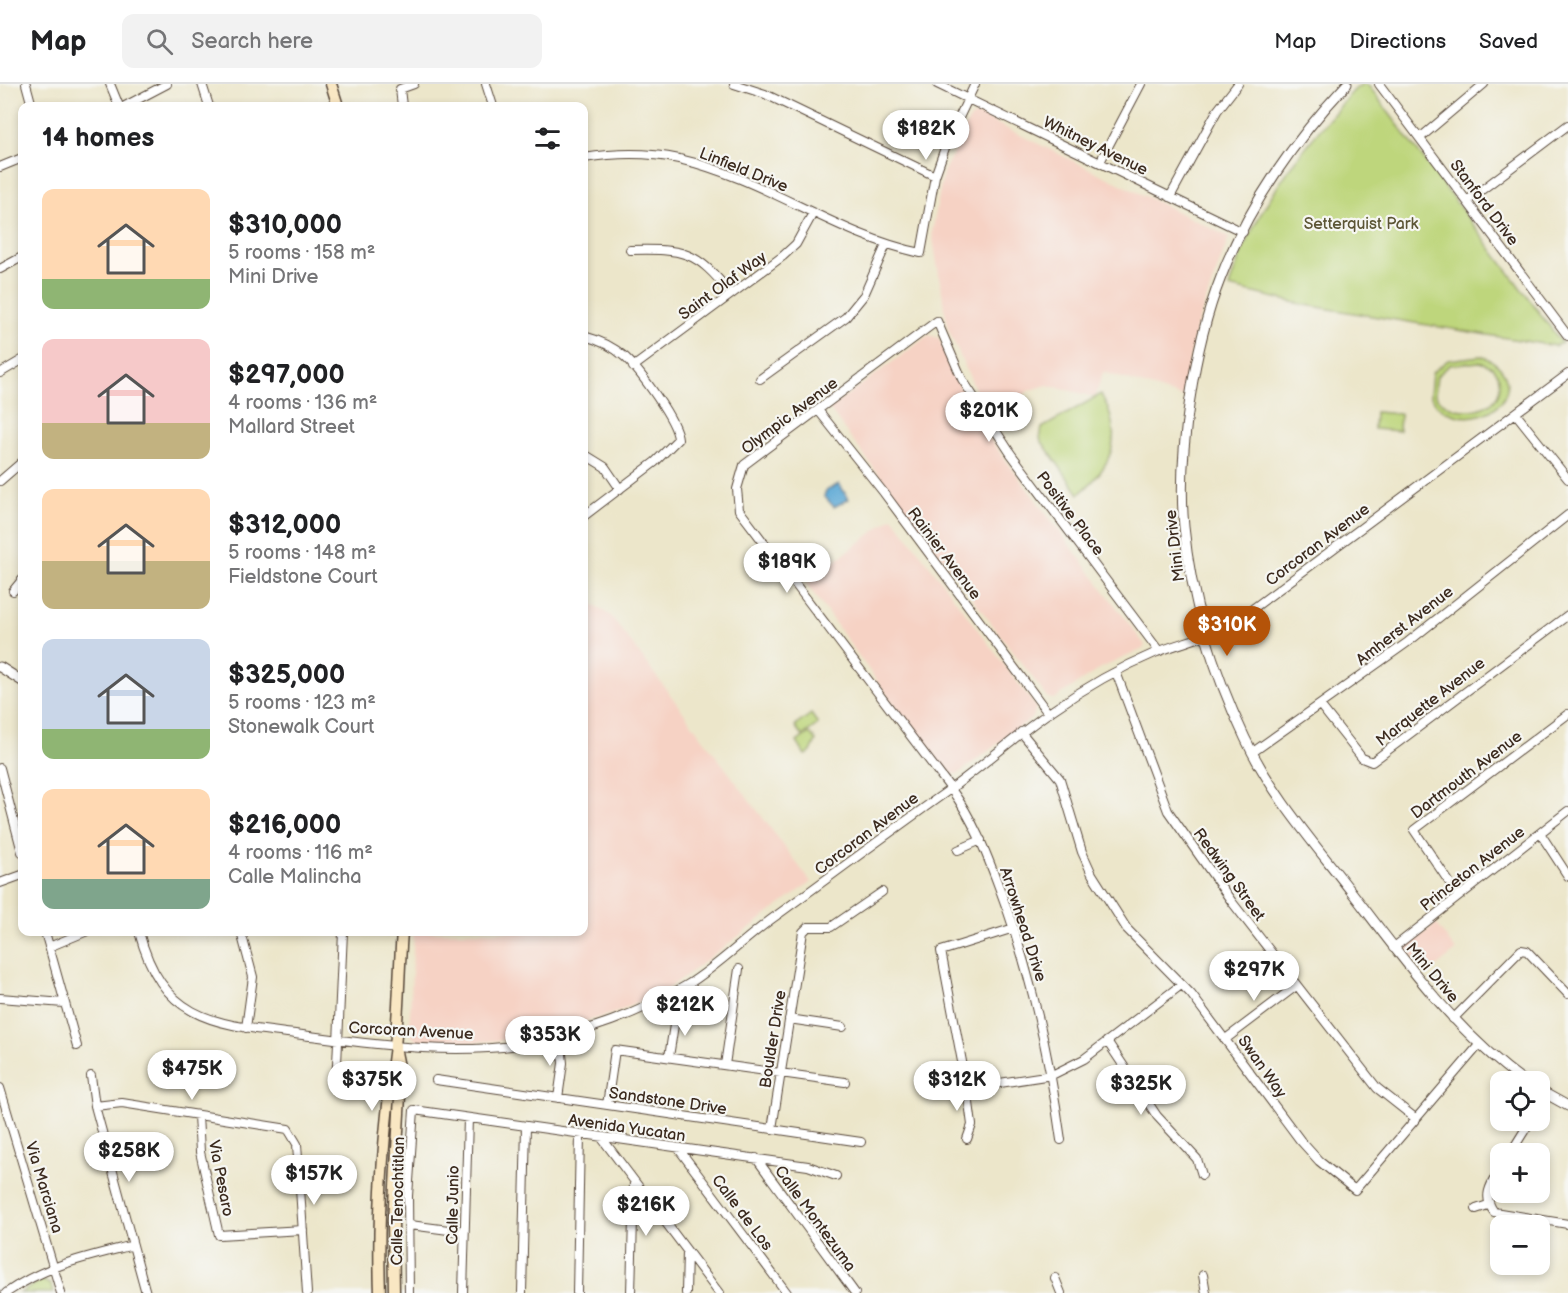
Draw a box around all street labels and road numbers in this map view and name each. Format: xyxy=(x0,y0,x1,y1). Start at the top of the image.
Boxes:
street label: Whitney Avenue xyxy=(1040,113,1151,180)
street label: Linfield Drive xyxy=(696,144,791,197)
street label: Stanford Drive xyxy=(1445,156,1522,250)
street label: Saint Olaf Way xyxy=(675,248,771,324)
street label: Olympic Avenue xyxy=(738,373,842,459)
street label: Positive Place xyxy=(1032,468,1108,560)
street label: Corcoran Avenue xyxy=(1262,500,1374,590)
street label: Rainier Avenue xyxy=(903,504,985,604)
street label: Mini Drive xyxy=(1162,508,1189,583)
street label: Amherst Avenue xyxy=(1353,582,1458,670)
street label: Marquette Avenue xyxy=(1373,653,1490,751)
street label: Dartmouth Avenue xyxy=(1408,727,1527,823)
street label: Corcoran Avenue xyxy=(811,789,923,879)
street label: Princeton Avenue xyxy=(1417,822,1529,916)
street label: Redwing Street xyxy=(1189,825,1269,925)
street label: Arrowhead Drive xyxy=(995,865,1050,985)
street label: Mini Drive xyxy=(1401,939,1463,1007)
street label: Boulder Drive xyxy=(756,989,791,1089)
street label: Corcoran Avenue xyxy=(348,1019,474,1044)
street label: Swan Way xyxy=(1233,1032,1291,1102)
street label: Sandstone Drive xyxy=(608,1084,728,1119)
street label: Avenida Yucatan xyxy=(567,1111,687,1146)
street label: Calle Tenochtitlan xyxy=(388,1136,409,1266)
street label: Via Pesaro xyxy=(204,1138,237,1218)
street label: Via Marciana xyxy=(21,1139,66,1236)
street label: Calle Montezuma xyxy=(770,1162,859,1275)
street label: Calle Junio xyxy=(443,1165,464,1245)
street label: Calle de Los xyxy=(707,1171,777,1255)

